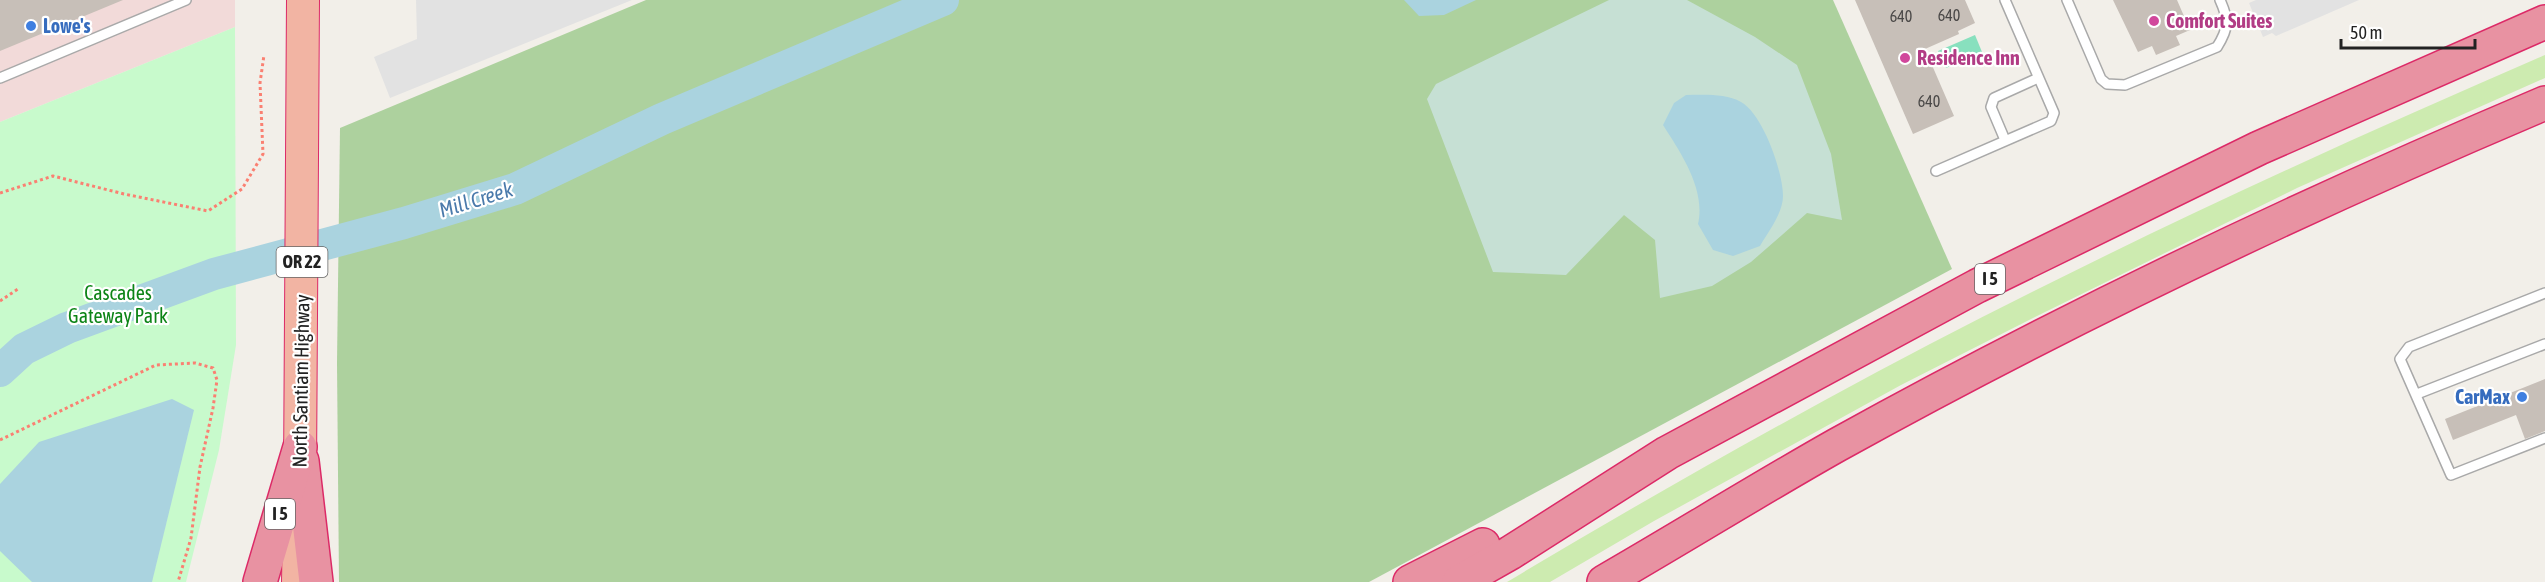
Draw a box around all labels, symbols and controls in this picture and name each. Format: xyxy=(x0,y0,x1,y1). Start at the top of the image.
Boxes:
house number: 640 xyxy=(1938,6,1960,24)
house number: 640 xyxy=(1890,7,1912,25)
place label: Comfort Suites xyxy=(2166,9,2272,32)
scale bar xyxy=(2341,12,2474,50)
place label: Lowe's xyxy=(43,14,91,37)
marker: Comfort Suites xyxy=(2147,14,2161,28)
marker: Lowe's xyxy=(24,19,38,33)
text: 50 m xyxy=(2350,22,2382,43)
place label: Residence Inn xyxy=(1917,46,2020,69)
marker: Residence Inn xyxy=(1898,51,1912,65)
house number: 640 xyxy=(1918,92,1940,110)
water label: Mill Creek xyxy=(436,176,516,222)
road number: OR 22 xyxy=(276,247,328,277)
road number: I 5 xyxy=(1975,264,2005,294)
park label: Cascades Gateway Park xyxy=(68,281,168,327)
street label: North Santiam Highway xyxy=(287,294,314,468)
place label: CarMax xyxy=(2455,385,2510,408)
marker: CarMax xyxy=(2515,390,2529,404)
road number: I 5 xyxy=(265,499,295,529)

